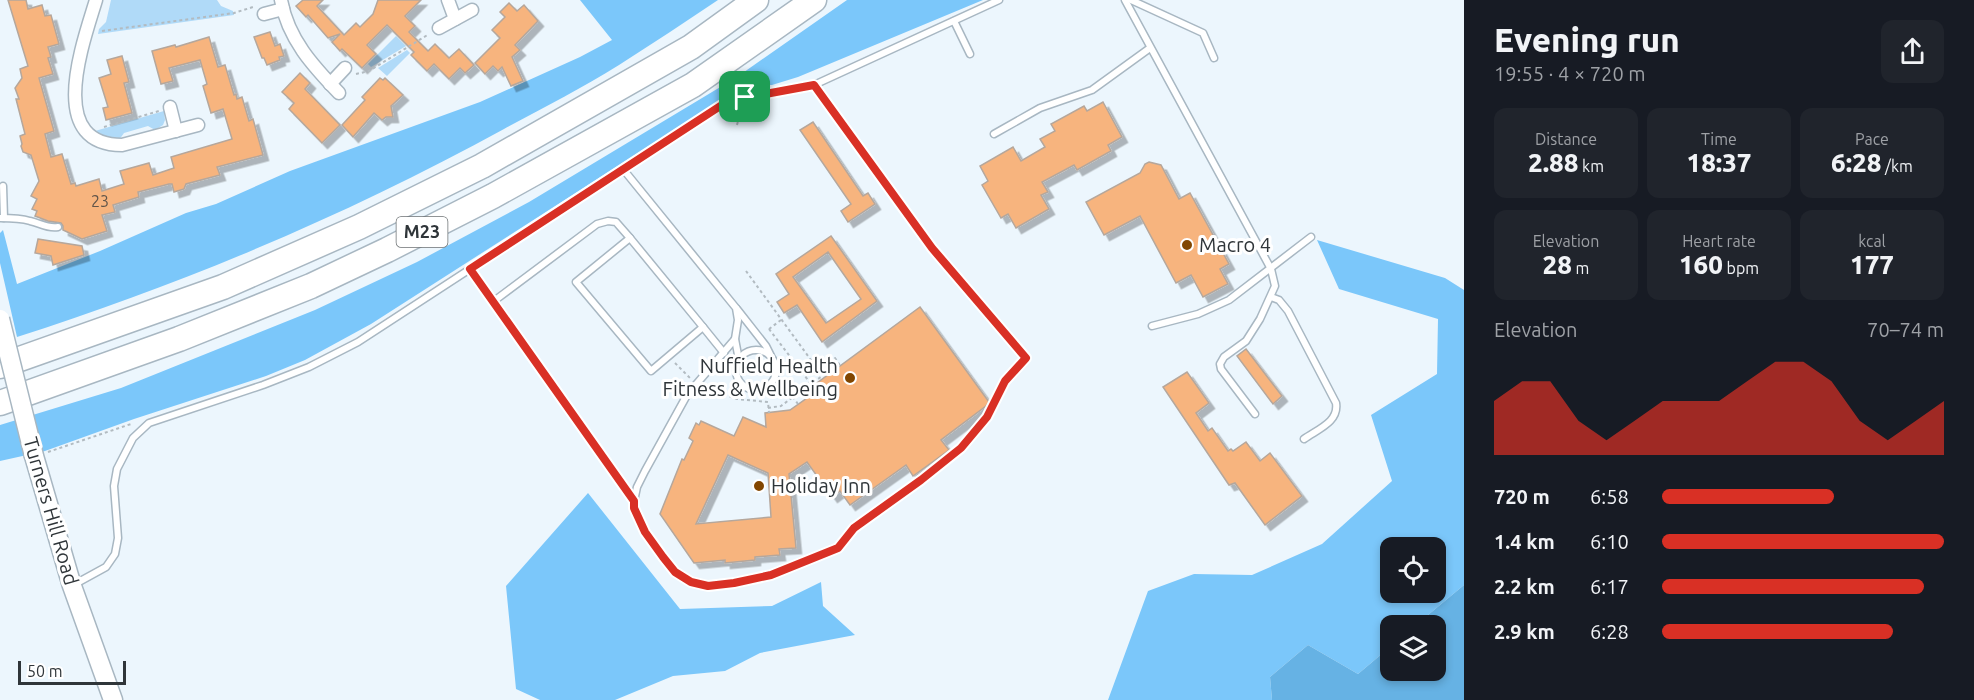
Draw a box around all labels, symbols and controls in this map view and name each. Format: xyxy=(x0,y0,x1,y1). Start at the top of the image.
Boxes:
button: share xyxy=(1881,20,1944,83)
text: Evening run xyxy=(1494,21,1680,58)
text: 19:55 · 4 × 720 m xyxy=(1494,62,1646,85)
pin xyxy=(719,71,770,122)
icon: arrive xyxy=(728,80,761,113)
text: Distance xyxy=(1535,130,1597,148)
text: Time xyxy=(1701,130,1737,148)
text: Pace xyxy=(1855,130,1889,148)
text: 2.88 xyxy=(1528,148,1578,177)
text: 18:37 xyxy=(1686,148,1752,177)
text: 6:28 xyxy=(1831,148,1881,177)
text: km xyxy=(1578,157,1604,175)
text: /km xyxy=(1881,157,1913,175)
house number: 23 xyxy=(91,192,109,210)
road number: M23 xyxy=(396,217,448,247)
text: Elevation xyxy=(1533,232,1599,250)
text: Heart rate xyxy=(1682,232,1756,250)
text: kcal xyxy=(1858,232,1886,250)
place label: Macro 4 xyxy=(1199,233,1271,256)
marker: Macro 4 xyxy=(1180,238,1194,252)
text: 28 xyxy=(1543,250,1572,279)
text: 160 xyxy=(1679,250,1723,279)
text: 177 xyxy=(1850,250,1894,279)
text: m xyxy=(1572,259,1589,277)
text: bpm xyxy=(1723,259,1759,277)
text: Elevation xyxy=(1494,318,1577,341)
text: 70–74 m xyxy=(1867,318,1944,341)
place label: Nuffield Health Fitness & Wellbeing xyxy=(662,354,838,400)
marker: Nuffield Health Fitness & Wellbeing xyxy=(843,371,857,385)
street label: Turners Hill Road xyxy=(19,434,84,587)
place label: Holiday Inn xyxy=(771,474,871,497)
marker: Holiday Inn xyxy=(752,479,766,493)
text: 720 m xyxy=(1494,485,1550,508)
text: 6:58 xyxy=(1590,485,1629,508)
text: 1.4 km xyxy=(1494,530,1555,553)
text: 6:10 xyxy=(1590,530,1629,553)
map controls xyxy=(1380,537,1446,681)
button: locate xyxy=(1380,537,1446,603)
text: 2.2 km xyxy=(1494,575,1555,598)
text: 6:17 xyxy=(1590,575,1629,598)
button: layers xyxy=(1380,615,1446,681)
text: 2.9 km xyxy=(1494,620,1555,643)
text: 6:28 xyxy=(1590,620,1629,643)
scale bar xyxy=(18,658,126,686)
text: 50 m xyxy=(27,662,63,680)

